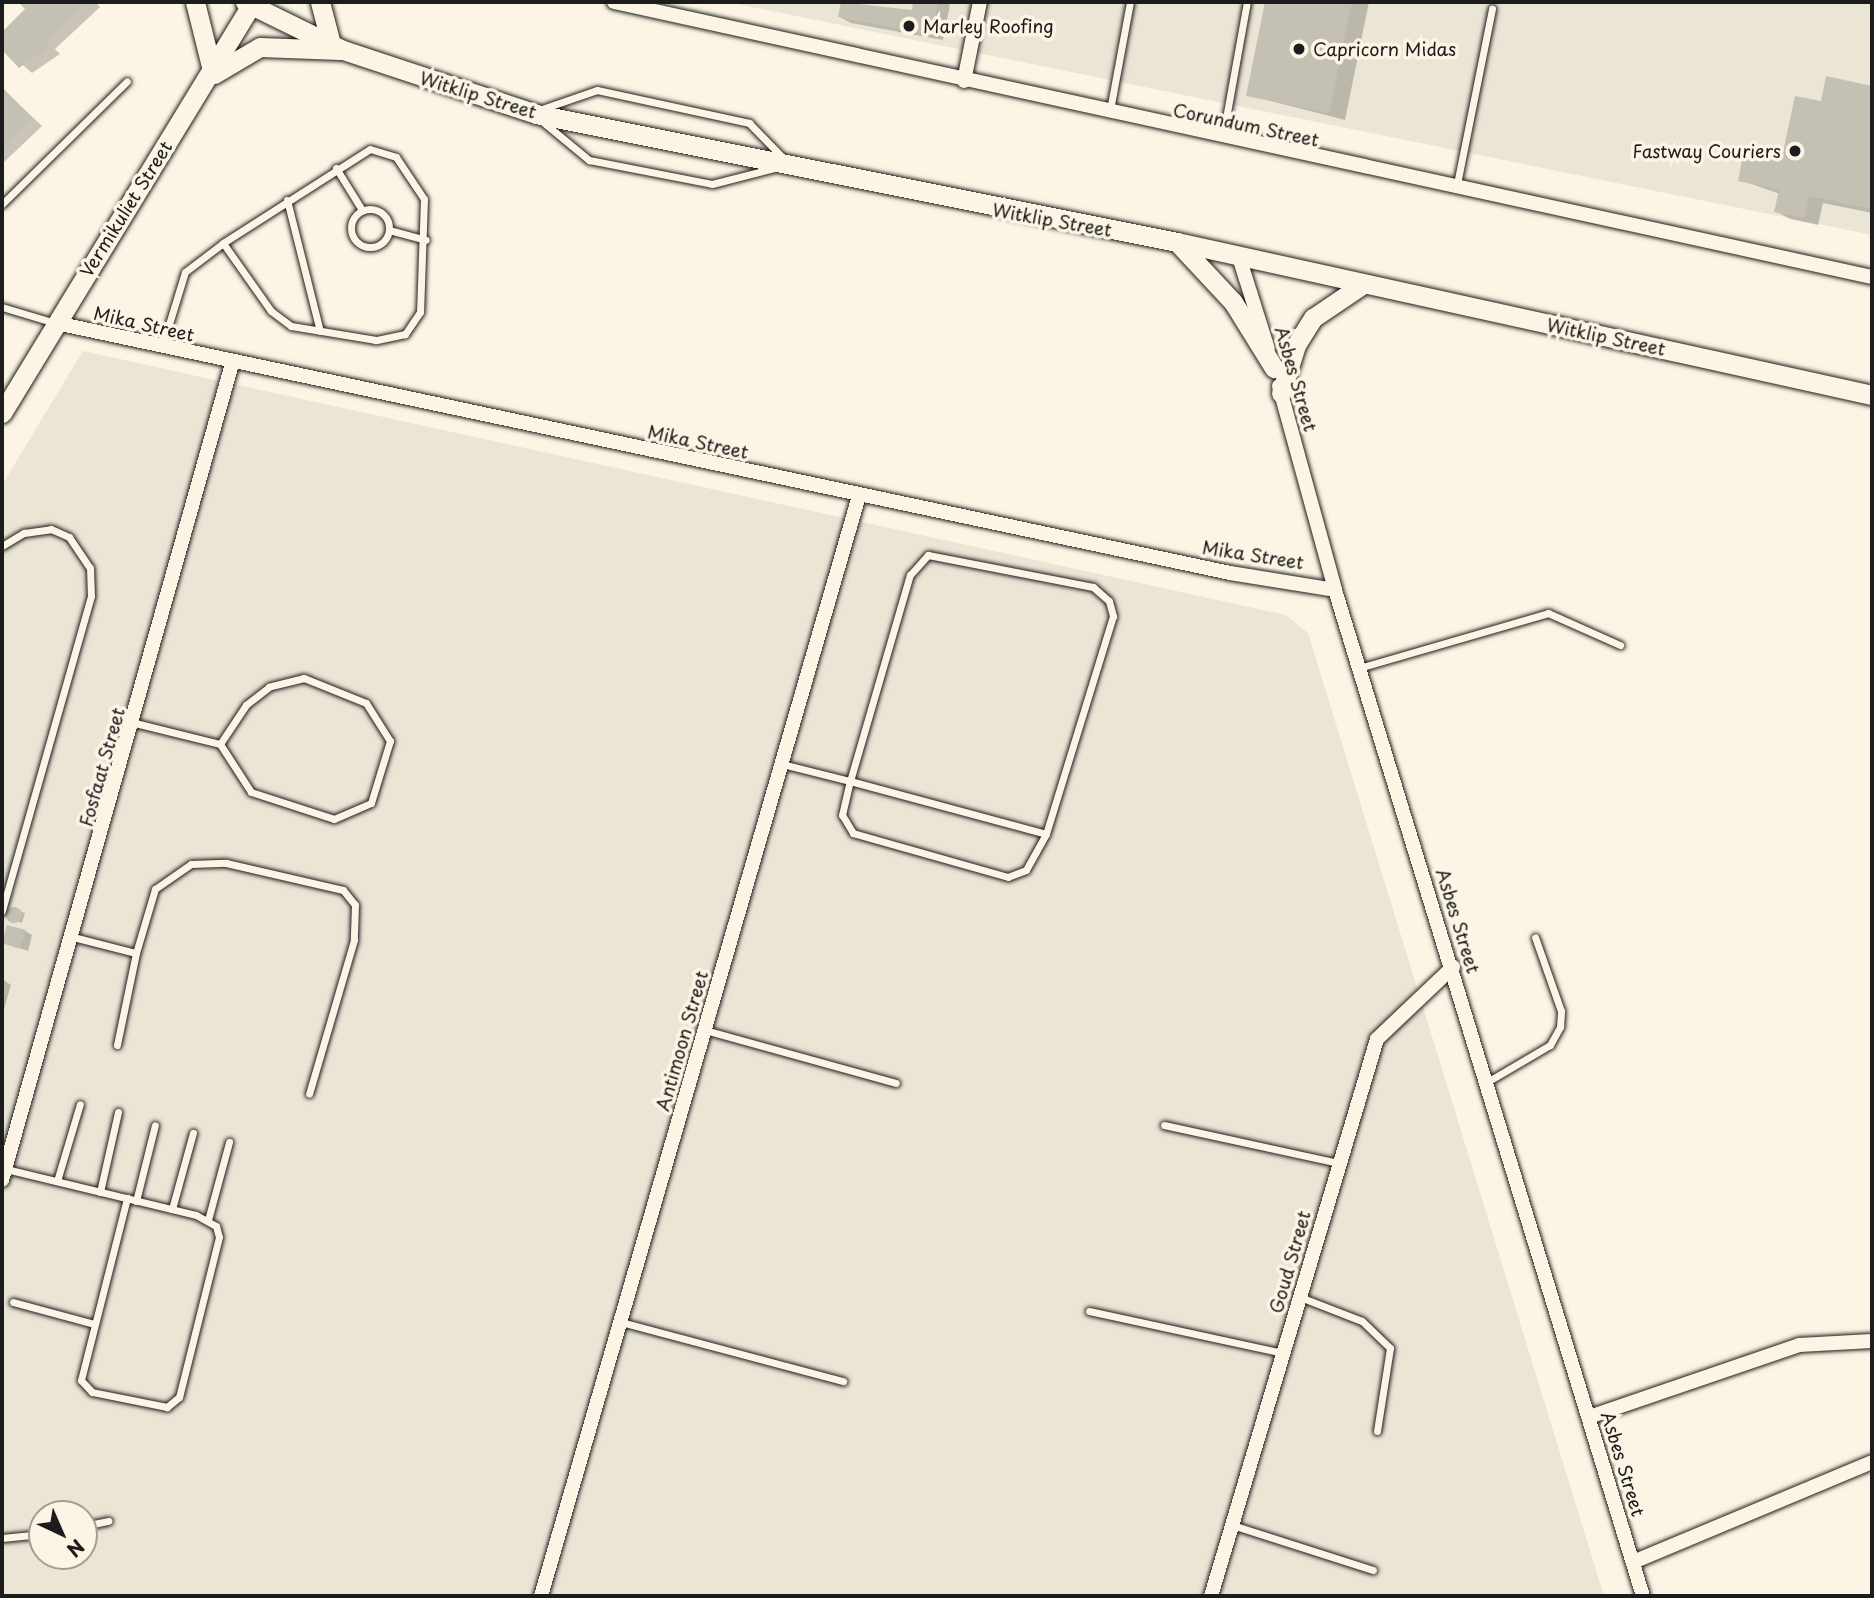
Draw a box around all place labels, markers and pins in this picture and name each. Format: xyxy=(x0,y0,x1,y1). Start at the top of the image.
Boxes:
place label: Marley Roofing xyxy=(923,15,1056,37)
marker: Marley Roofing xyxy=(901,18,917,34)
place label: Capricorn Midas xyxy=(1313,38,1456,60)
marker: Capricorn Midas xyxy=(1291,41,1307,57)
place label: Fastway Couriers xyxy=(1632,140,1781,162)
marker: Fastway Couriers xyxy=(1787,143,1803,159)

